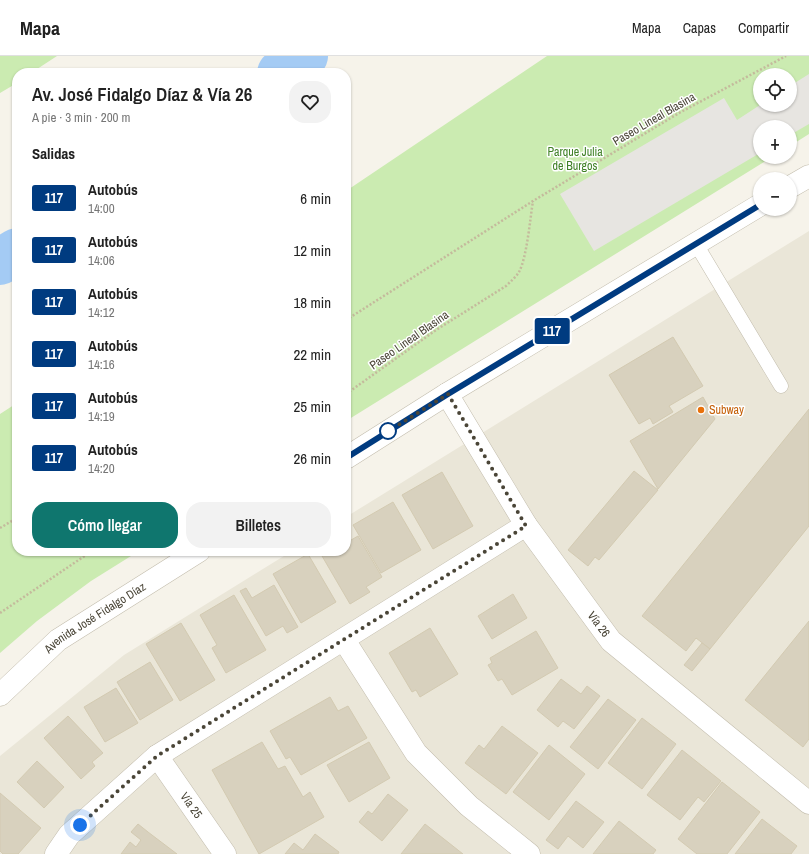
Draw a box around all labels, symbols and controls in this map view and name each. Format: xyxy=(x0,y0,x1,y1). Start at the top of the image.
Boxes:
text: Mapa xyxy=(20,15,60,41)
text: Mapa xyxy=(632,19,661,37)
text: Capas xyxy=(683,19,716,37)
text: Compartir xyxy=(738,19,789,37)
map controls xyxy=(753,68,797,216)
button: locate xyxy=(753,68,797,112)
text: Av. José Fidalgo Díaz & Vía 26 xyxy=(32,81,252,107)
button: heart xyxy=(289,81,331,123)
street label: Paseo Lineal Blasina xyxy=(610,89,699,149)
text: A pie · 3 min · 200 m xyxy=(32,109,130,126)
button: + xyxy=(753,120,797,164)
text: Salidas xyxy=(32,143,75,164)
park label: Parque Julia de Burgos xyxy=(547,144,603,174)
button: − xyxy=(753,172,797,216)
text: Autobús xyxy=(88,179,138,200)
text: 6 min xyxy=(300,188,331,209)
text: 117 xyxy=(45,189,63,207)
text: 14:00 xyxy=(88,200,115,217)
text: Autobús xyxy=(88,231,138,252)
text: 12 min xyxy=(293,240,331,261)
text: 117 xyxy=(45,241,63,259)
text: 14:06 xyxy=(88,252,115,269)
text: Autobús xyxy=(88,283,138,304)
text: 18 min xyxy=(293,292,331,313)
text: 117 xyxy=(45,293,63,311)
text: 14:12 xyxy=(88,304,115,321)
street label: Paseo Lineal Blasina xyxy=(366,306,452,373)
line badge: 117 xyxy=(529,318,575,344)
text: 117 xyxy=(543,322,561,340)
text: Autobús xyxy=(88,335,138,356)
text: 22 min xyxy=(293,344,331,365)
text: 117 xyxy=(45,345,63,363)
text: 14:16 xyxy=(88,356,115,373)
text: Autobús xyxy=(88,387,138,408)
text: 25 min xyxy=(293,396,331,417)
text: 117 xyxy=(45,397,63,415)
place label: Subway xyxy=(709,402,744,418)
marker: Subway xyxy=(696,405,706,415)
text: 14:19 xyxy=(88,408,115,425)
unlabelled marker xyxy=(379,422,397,440)
text: Autobús xyxy=(88,439,138,460)
text: 26 min xyxy=(293,448,331,469)
text: 117 xyxy=(45,449,63,467)
text: 14:20 xyxy=(88,460,115,477)
button: Cómo llegar xyxy=(32,502,178,548)
button: Billetes xyxy=(186,502,331,548)
street label: Avenida José Fidalgo Díaz xyxy=(40,579,149,658)
street label: Vía 26 xyxy=(584,608,614,640)
street label: Vía 25 xyxy=(177,789,206,822)
your location xyxy=(70,815,90,835)

